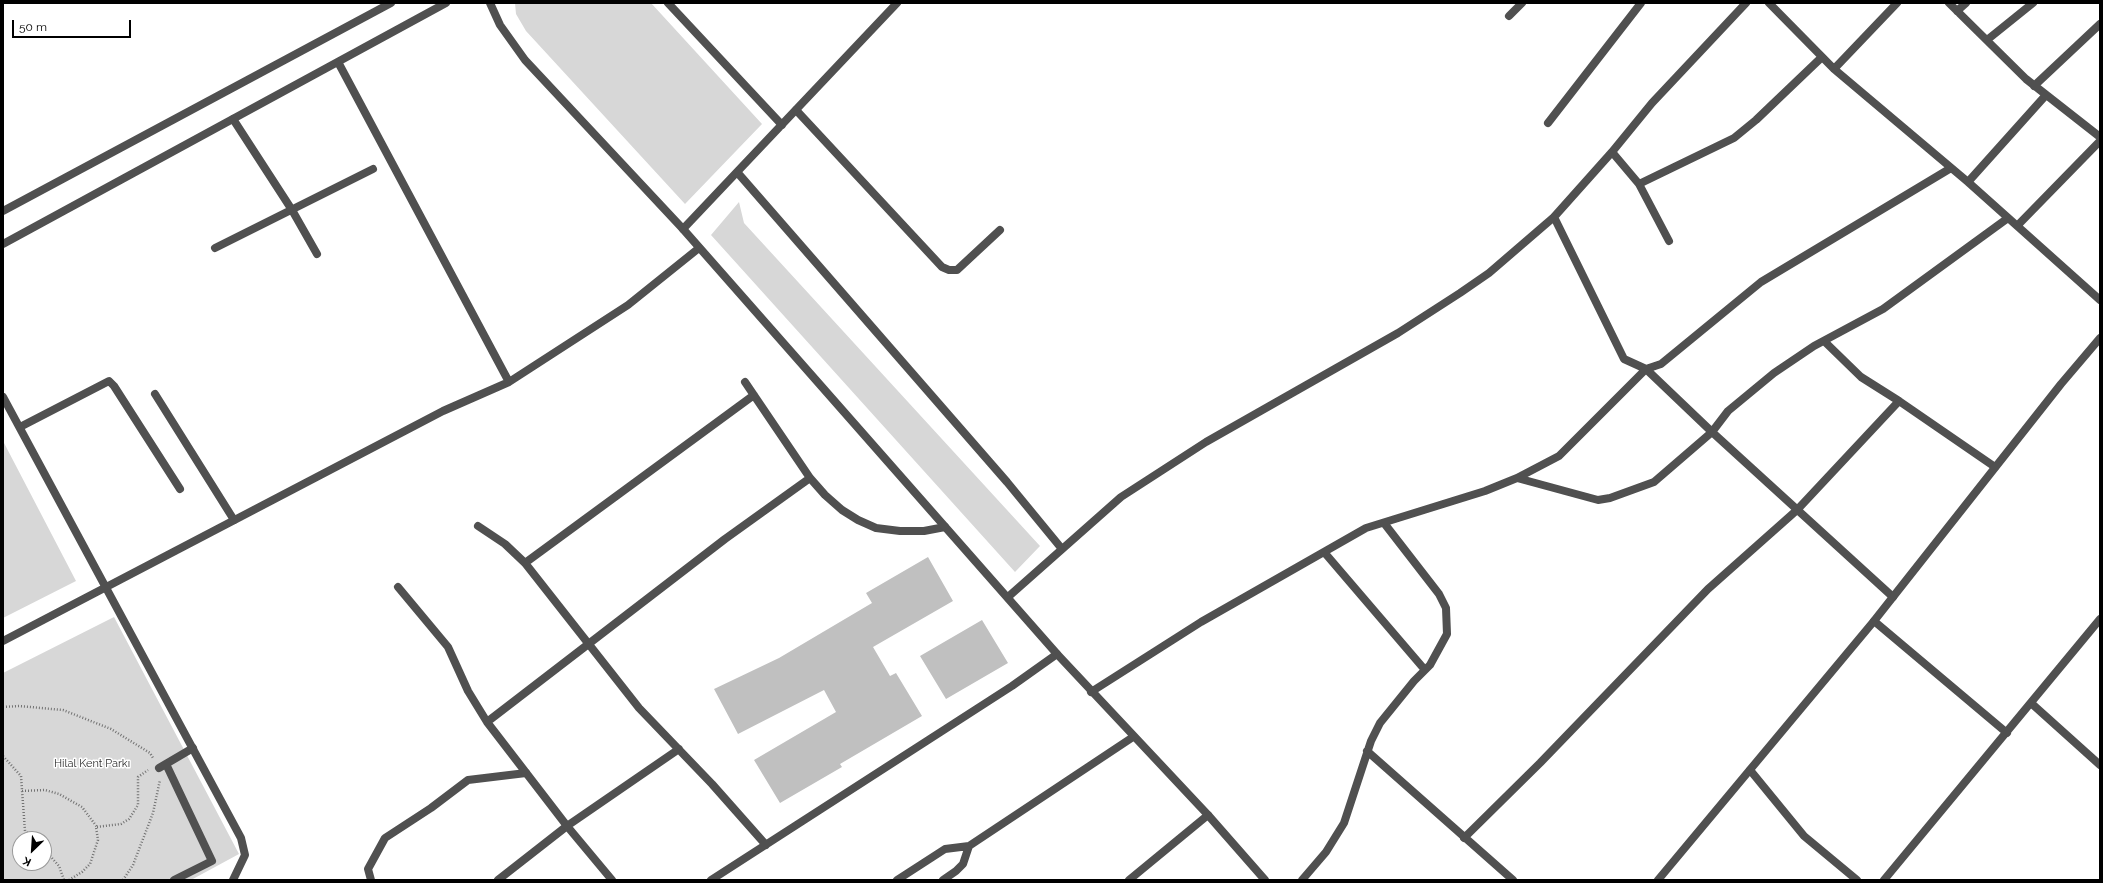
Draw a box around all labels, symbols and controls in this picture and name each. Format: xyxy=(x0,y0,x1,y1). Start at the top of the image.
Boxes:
scale bar xyxy=(14,12,133,38)
text: 50 m xyxy=(19,20,47,34)
park label: Hilal Kent Parkı xyxy=(54,757,130,771)
north arrow xyxy=(12,831,52,871)
text: K xyxy=(21,854,33,869)

